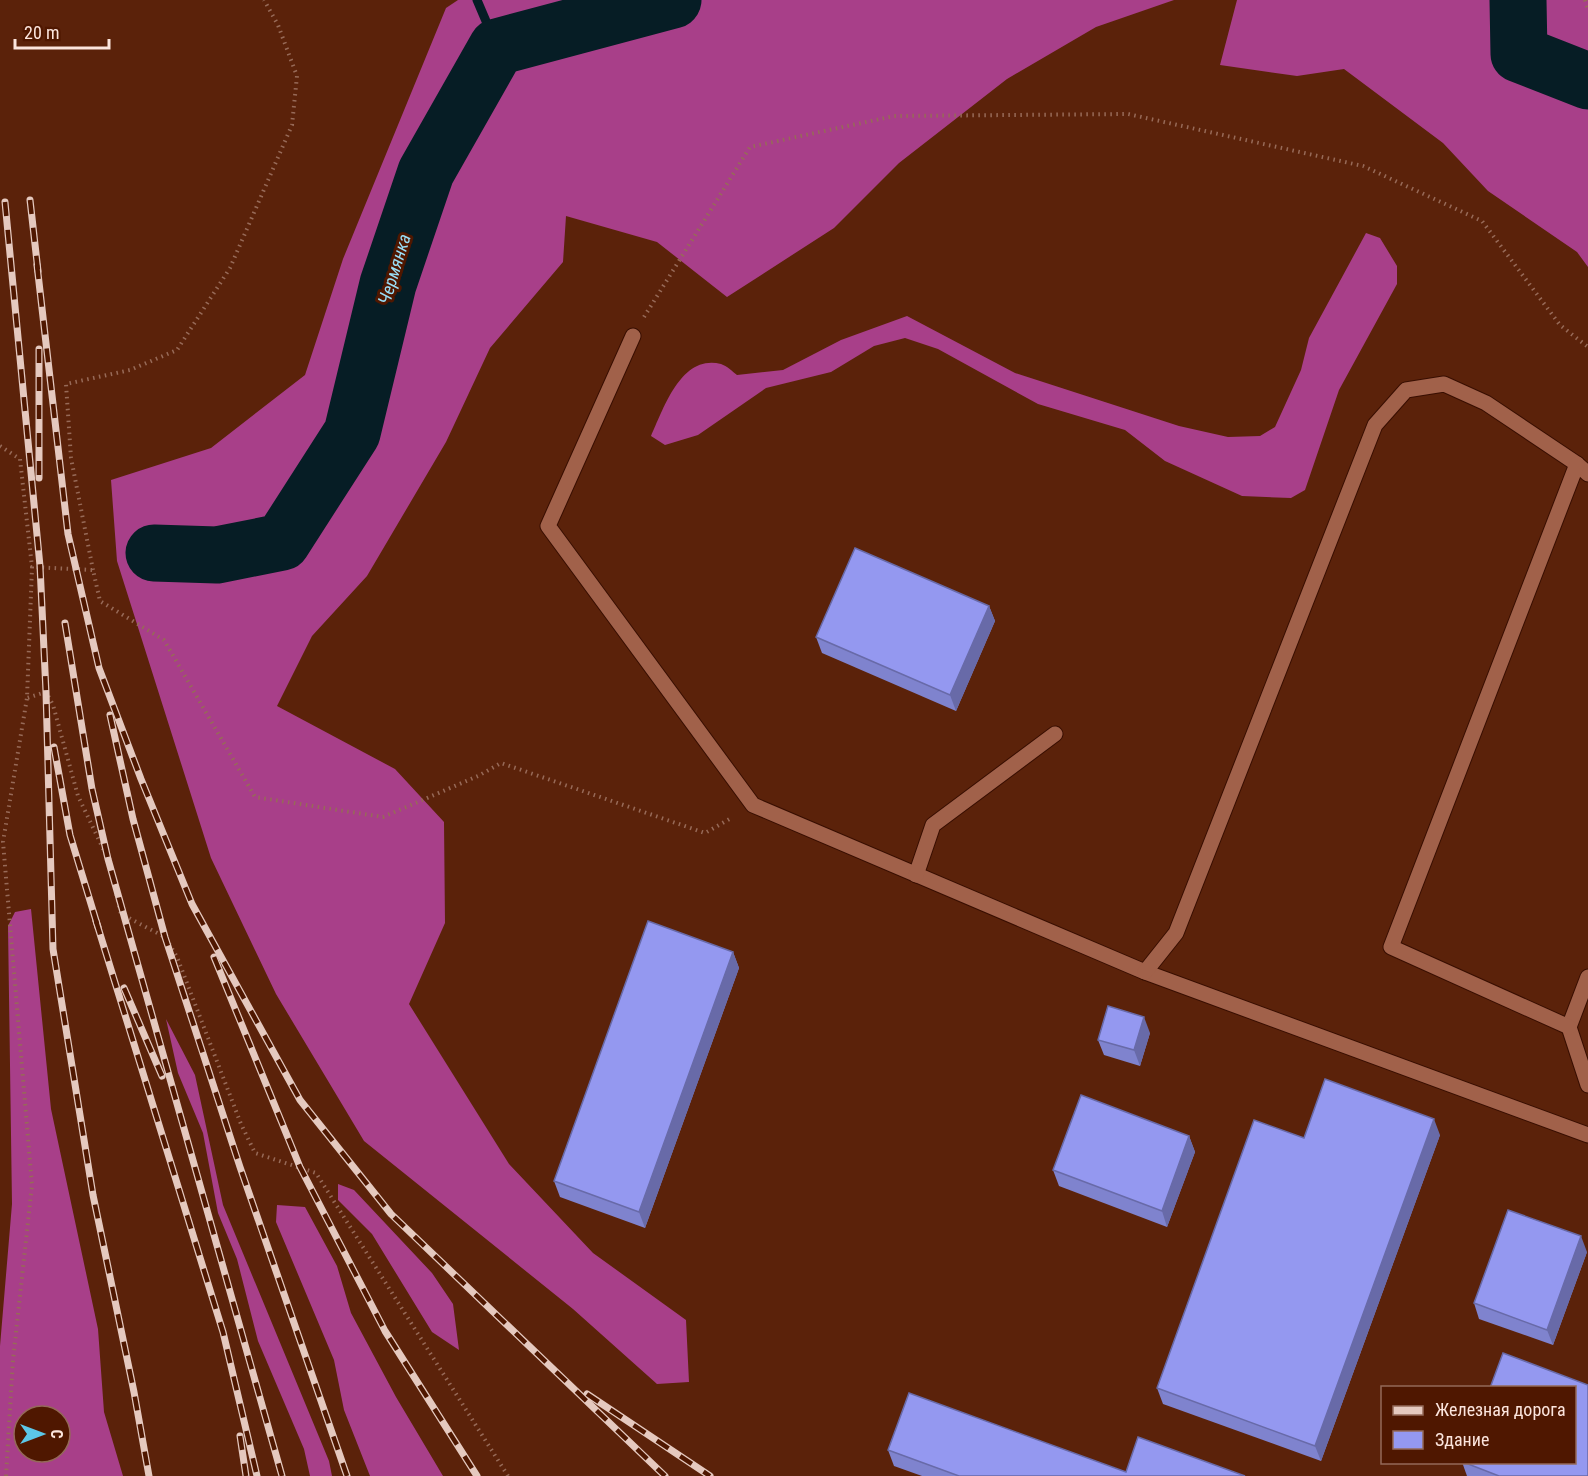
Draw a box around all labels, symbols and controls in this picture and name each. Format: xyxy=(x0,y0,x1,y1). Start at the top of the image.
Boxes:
scale bar xyxy=(15,12,110,50)
text: 20 m xyxy=(24,22,59,43)
water label: Чермянка xyxy=(373,231,415,307)
legend xyxy=(1381,1386,1576,1464)
text: Железная дорога xyxy=(1435,1399,1566,1420)
north arrow xyxy=(12,1404,72,1464)
text: С xyxy=(47,1429,66,1439)
text: Здание xyxy=(1435,1429,1489,1450)

